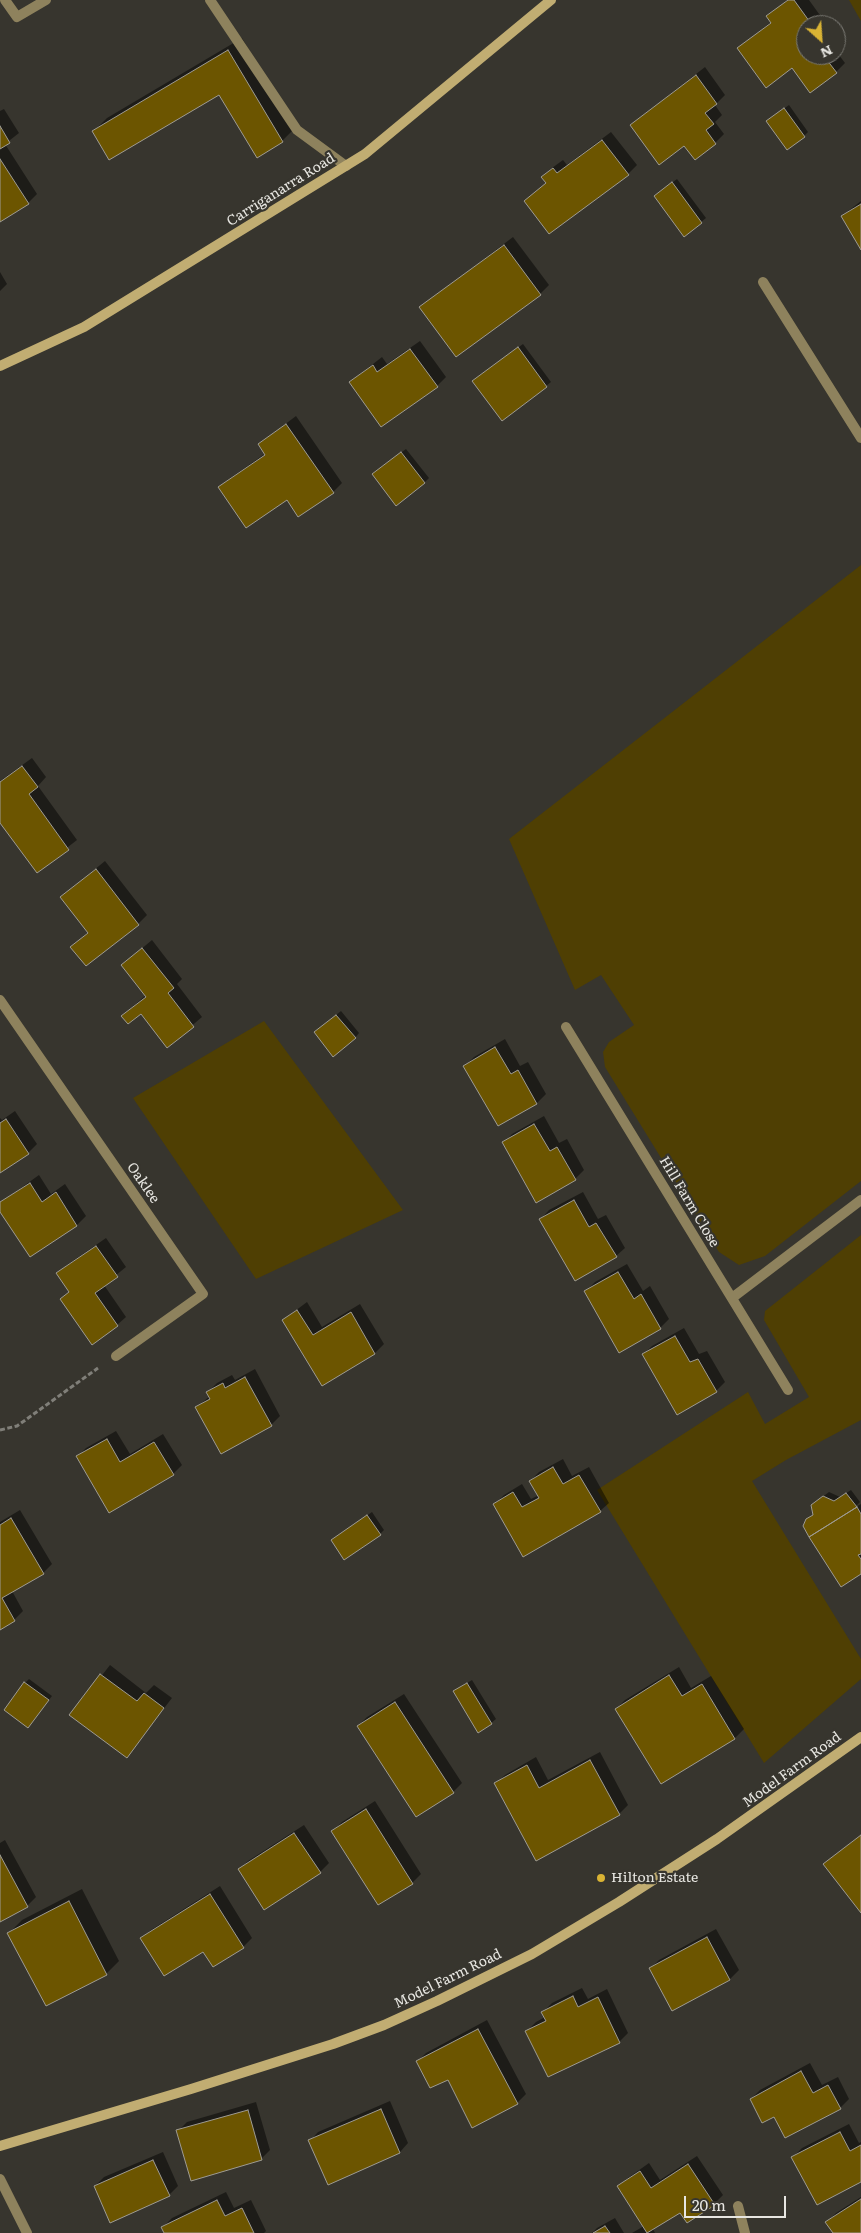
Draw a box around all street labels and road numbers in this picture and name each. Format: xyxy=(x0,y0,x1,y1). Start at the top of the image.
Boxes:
street label: Carriganarra Road xyxy=(224,150,338,230)
street label: Hill Farm Close xyxy=(655,1154,723,1250)
street label: Oaklee xyxy=(123,1159,163,1207)
street label: Model Farm Road xyxy=(740,1729,844,1811)
street label: Model Farm Road xyxy=(392,1946,504,2012)

